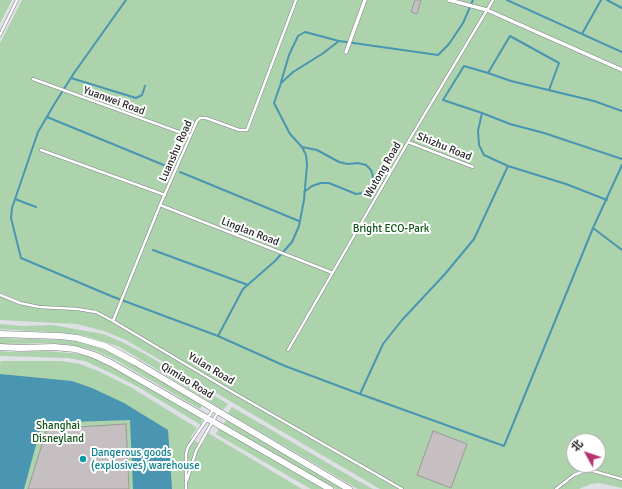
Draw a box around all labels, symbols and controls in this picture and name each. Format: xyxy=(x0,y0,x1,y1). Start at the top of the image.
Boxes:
street label: Yuanwei Road xyxy=(81,84,147,118)
street label: Luanshu Road xyxy=(157,118,195,184)
street label: Shizhu Road xyxy=(415,130,473,164)
street label: Wutong Road xyxy=(362,140,404,200)
street label: Linglan Road xyxy=(219,215,281,249)
park label: Bright ECO-Park xyxy=(353,222,429,236)
street label: Yulan Road xyxy=(185,350,237,388)
street label: Qimiao Road xyxy=(158,360,216,402)
park label: Shanghai Disneyland xyxy=(32,419,84,445)
north arrow xyxy=(566,433,606,473)
text: 北 xyxy=(569,437,586,454)
place label: Dangerous goods (explosives) warehouse xyxy=(91,446,200,472)
marker: Dangerous goods (explosives) warehouse xyxy=(78,454,88,464)

